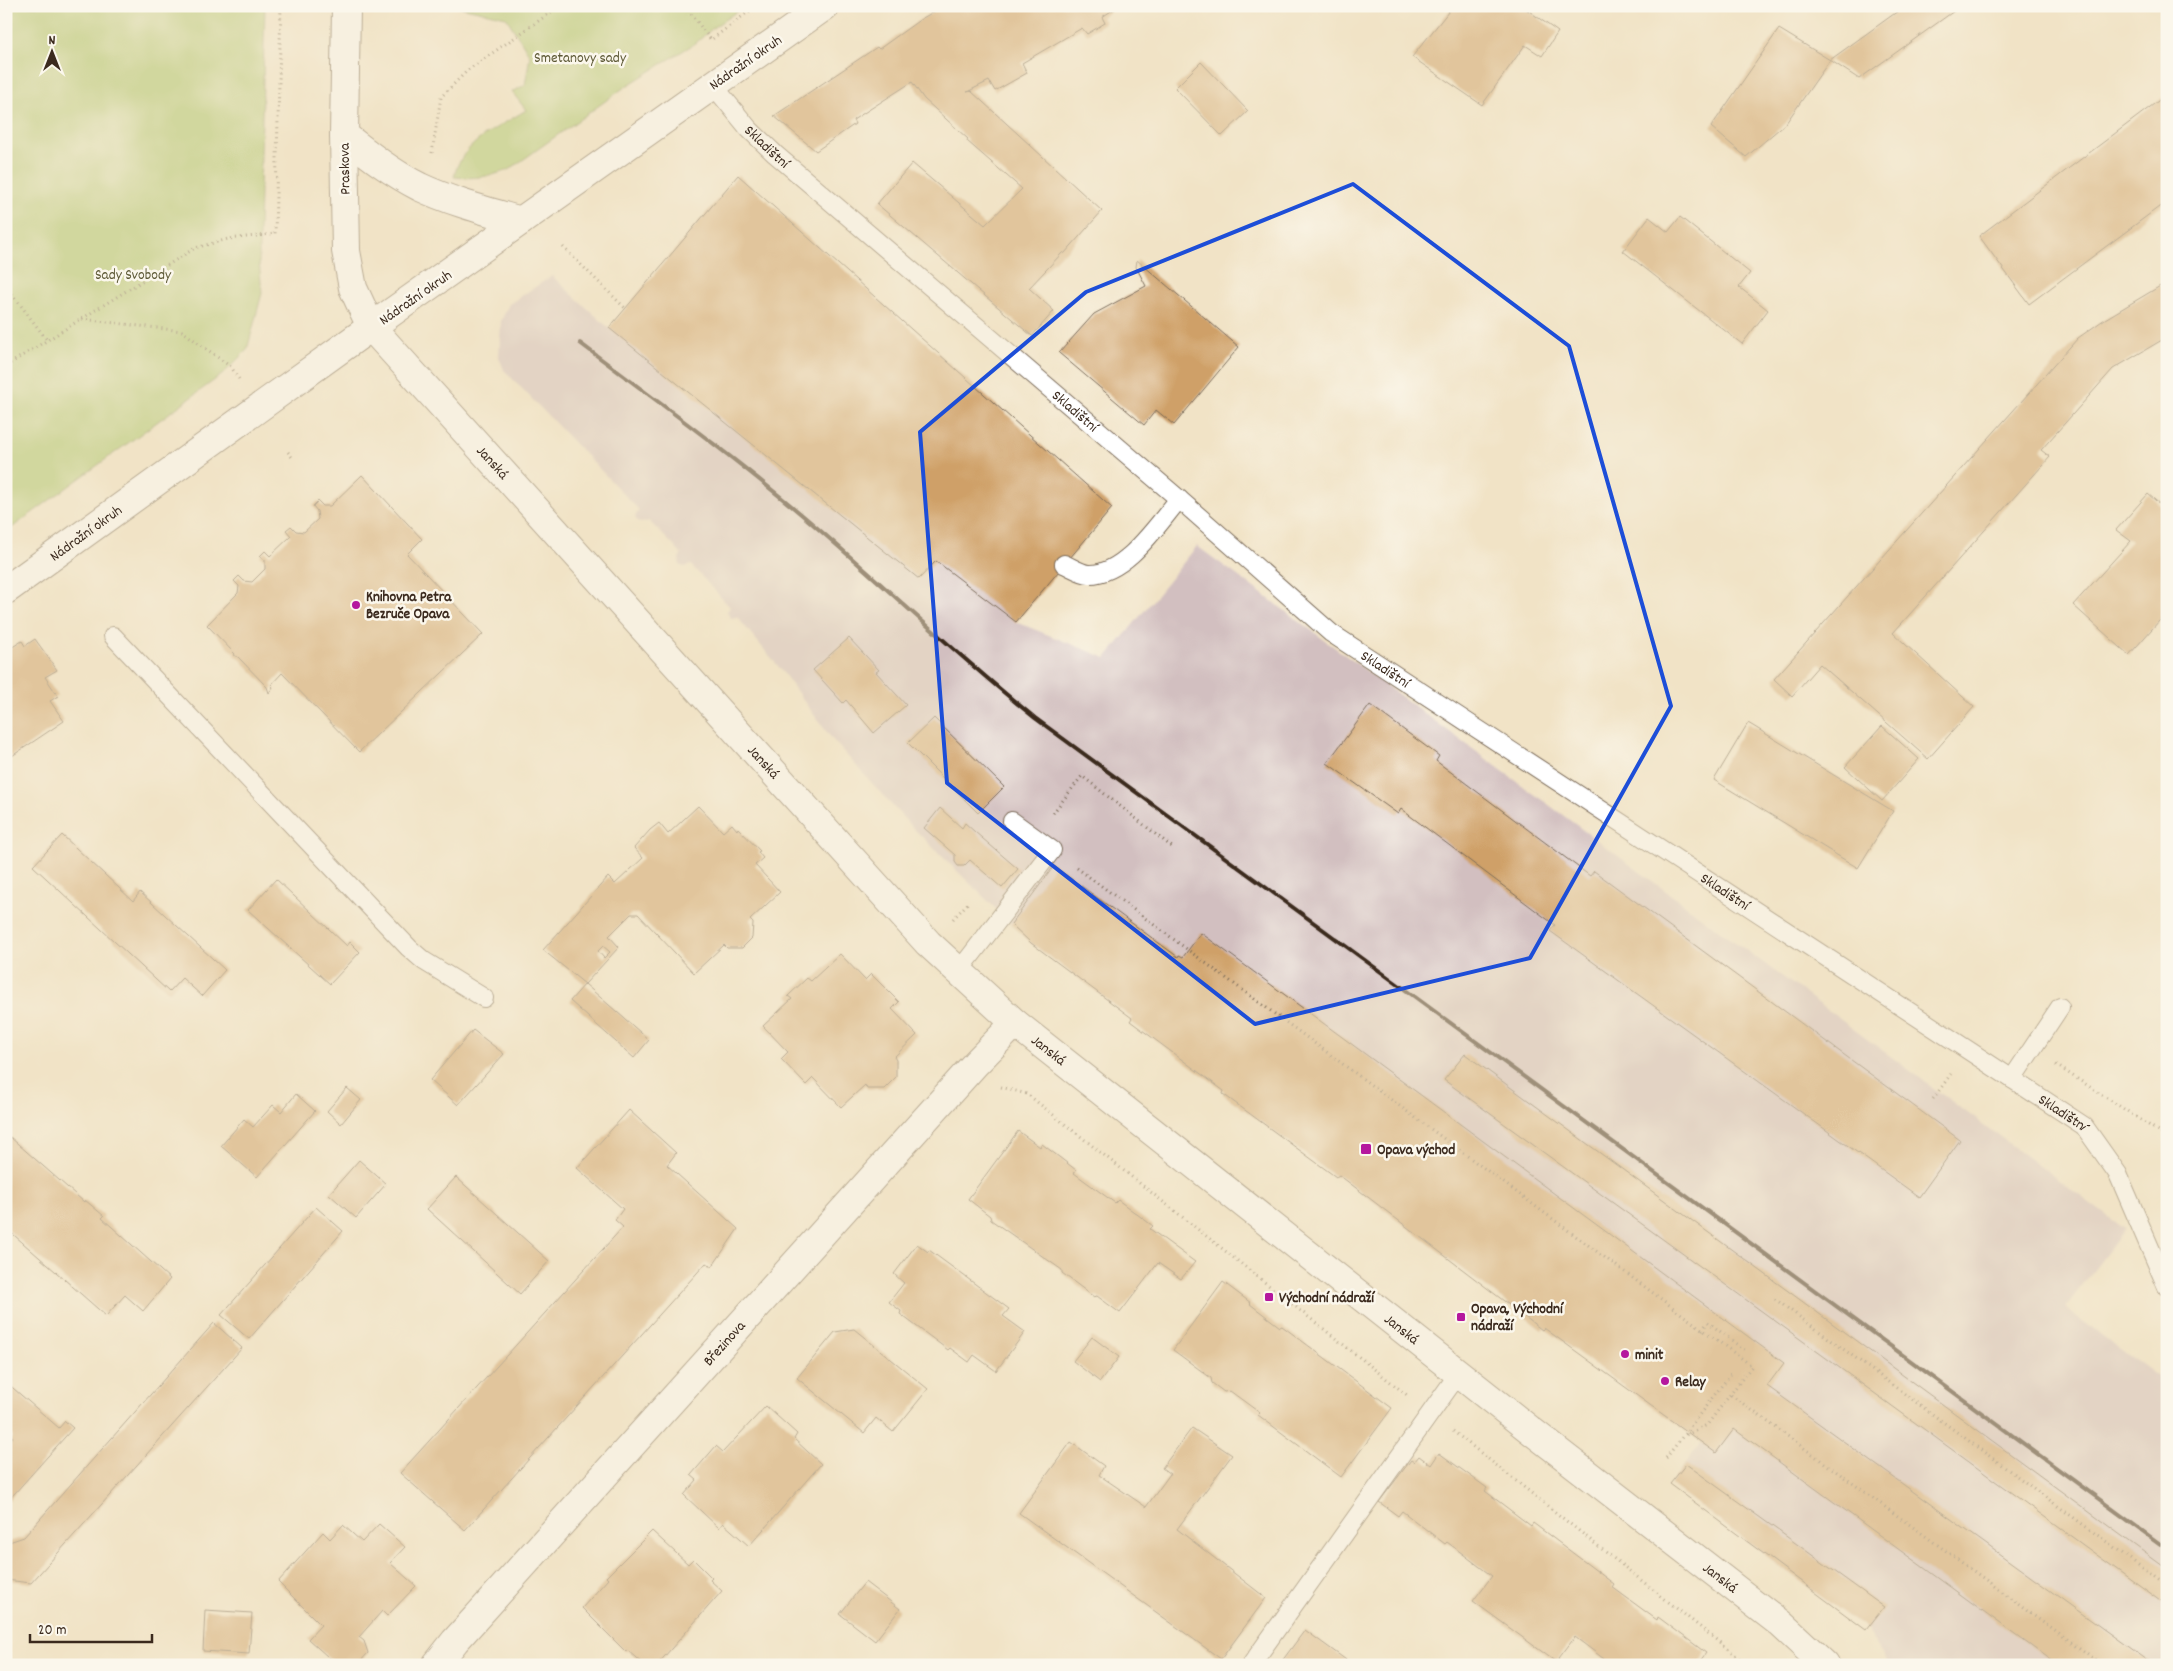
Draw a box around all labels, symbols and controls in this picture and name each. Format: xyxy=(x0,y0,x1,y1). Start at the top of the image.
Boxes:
north arrow xyxy=(28,28,78,78)
street label: Nádražní okruh xyxy=(705,30,787,97)
text: N xyxy=(49,31,56,51)
park label: Smetanovy sady xyxy=(534,48,627,70)
street label: Skladištní xyxy=(738,121,794,175)
street label: Praskova xyxy=(335,142,357,195)
park label: Sady Svobody xyxy=(95,265,172,287)
street label: Nádražní okruh xyxy=(375,265,457,332)
street label: Skladištní xyxy=(1046,386,1103,439)
street label: Janská xyxy=(470,441,513,486)
street label: Nádražní okruh xyxy=(46,501,128,568)
place label: Knihovna Petra Bezruče Opava xyxy=(366,587,452,626)
marker: Knihovna Petra Bezruče Opava xyxy=(350,599,362,611)
street label: Skladištní xyxy=(1355,646,1414,695)
street label: Janská xyxy=(741,741,784,785)
street label: Skladištní xyxy=(1695,869,1754,918)
street label: Janská xyxy=(1025,1031,1070,1073)
street label: Skladištní xyxy=(2033,1090,2094,1137)
place label: Opava východ xyxy=(1377,1140,1455,1162)
marker: Opava východ xyxy=(1359,1142,1373,1156)
place label: Východní nádraží xyxy=(1279,1288,1376,1310)
marker: Východní nádraží xyxy=(1263,1291,1275,1303)
place label: Opava, Východní nádraží xyxy=(1471,1299,1565,1338)
street label: Janská xyxy=(1379,1309,1424,1352)
marker: Opava, Východní nádraží xyxy=(1455,1311,1467,1323)
street label: Březinova xyxy=(699,1316,752,1372)
place label: minit xyxy=(1635,1345,1664,1367)
marker: minit xyxy=(1619,1348,1631,1360)
place label: Relay xyxy=(1675,1372,1707,1394)
marker: Relay xyxy=(1659,1375,1671,1387)
street label: Janská xyxy=(1697,1558,1742,1600)
scale bar xyxy=(30,1611,152,1643)
text: 20 m xyxy=(38,1620,66,1642)

